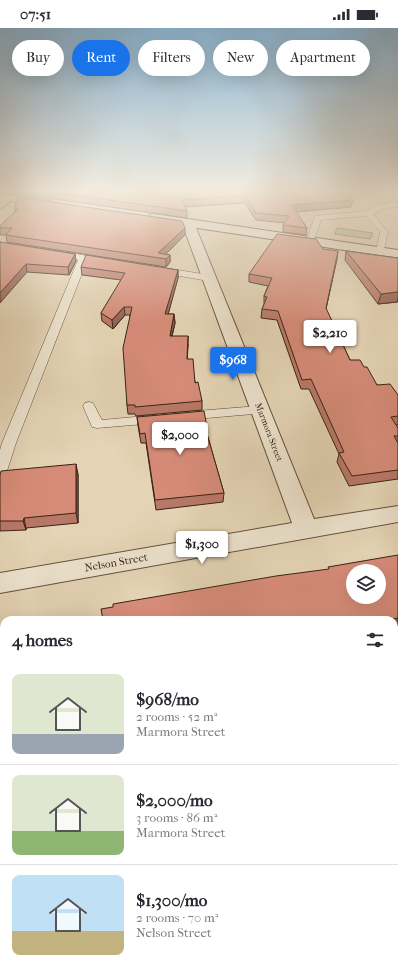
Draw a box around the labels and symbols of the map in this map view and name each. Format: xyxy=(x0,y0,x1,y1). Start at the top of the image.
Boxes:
pin: $2,210 xyxy=(297,320,363,354)
pin: $968 xyxy=(209,347,257,381)
street label: Marmora Street xyxy=(253,401,285,463)
pin: $2,000 xyxy=(147,422,213,456)
pin: $1,300 xyxy=(169,531,235,565)
street label: Nelson Street xyxy=(83,551,149,574)

